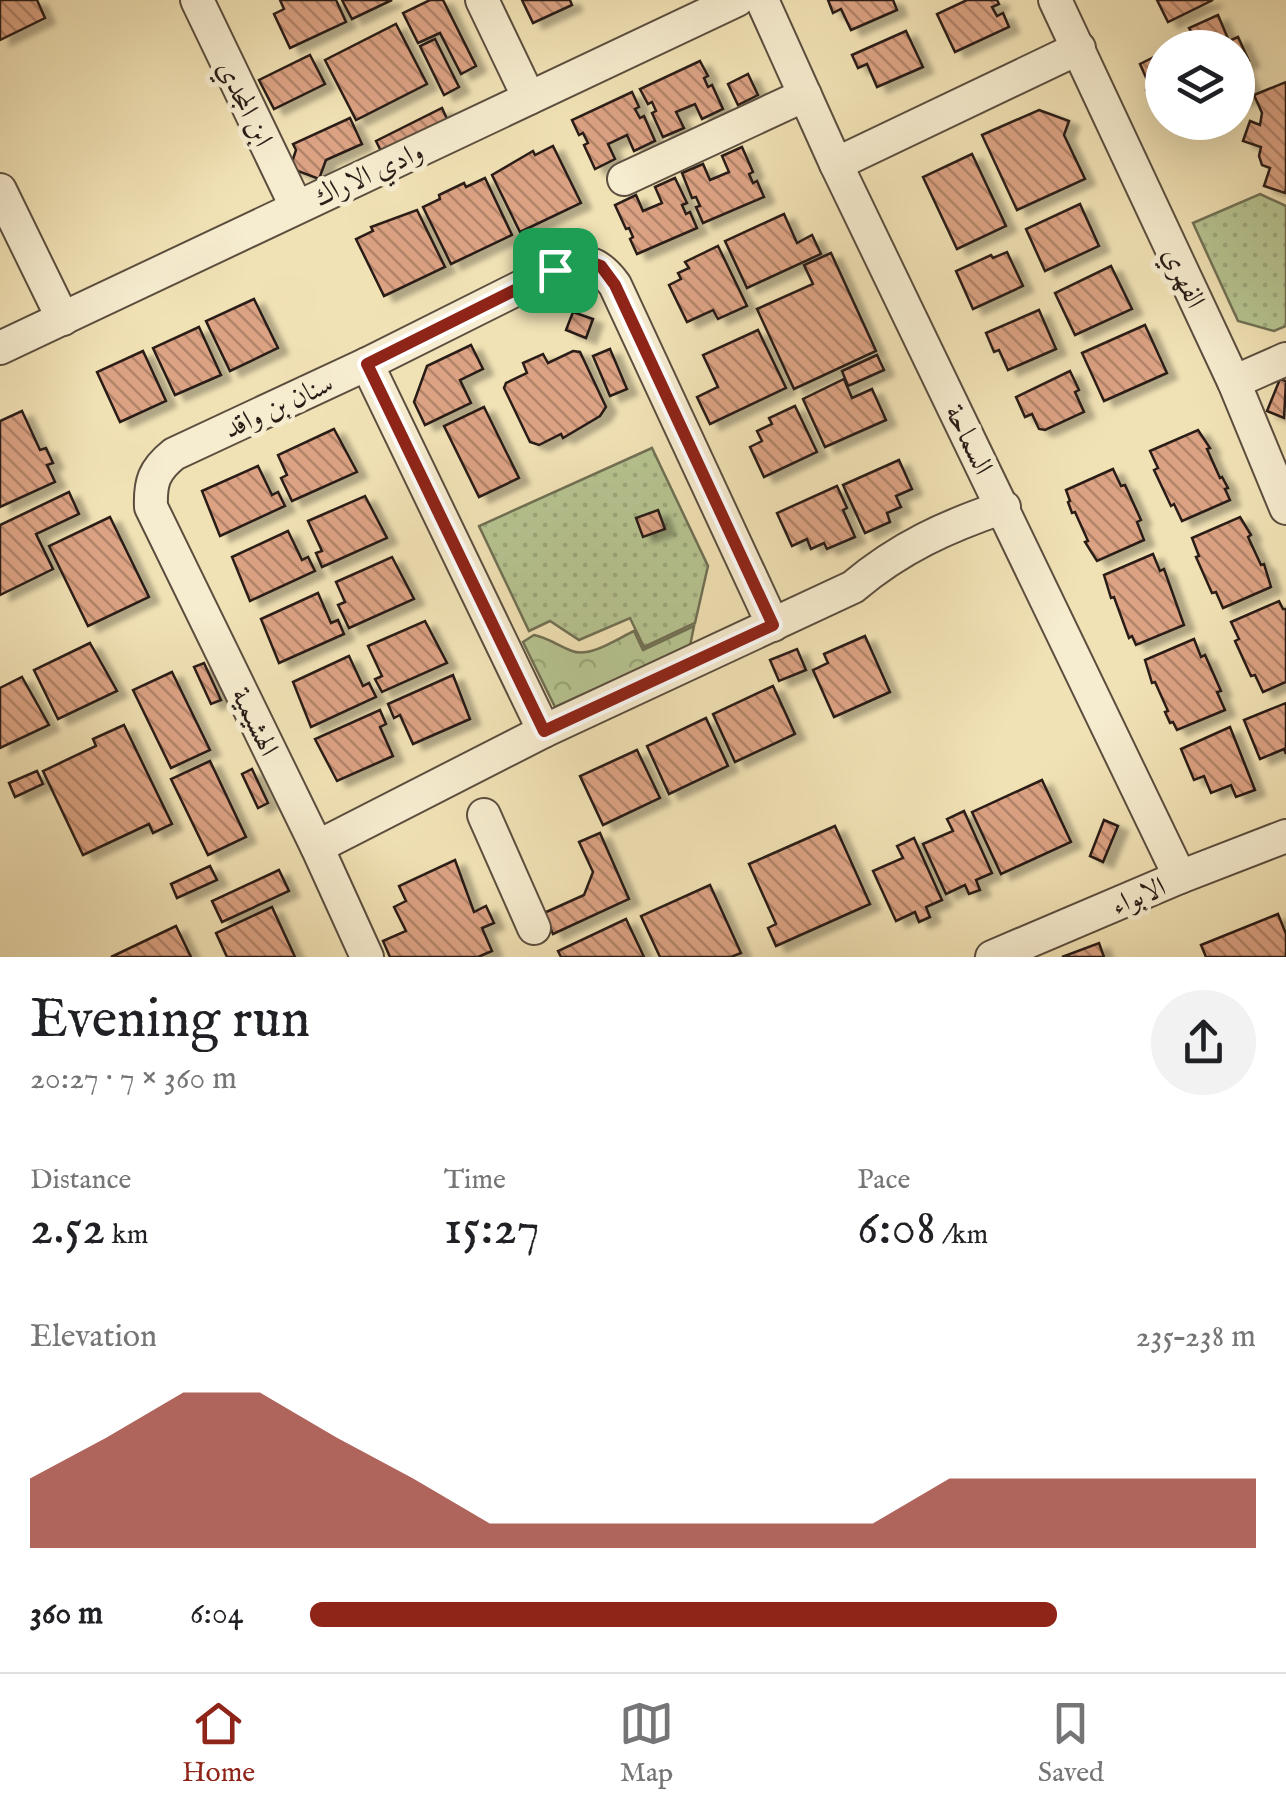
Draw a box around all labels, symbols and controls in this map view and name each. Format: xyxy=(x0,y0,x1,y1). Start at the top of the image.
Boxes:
map controls xyxy=(1145,30,1255,140)
button: layers xyxy=(1145,30,1255,140)
street label: ابن المجدي xyxy=(205,55,280,154)
street label: وادي الاراك xyxy=(309,135,431,219)
pin xyxy=(513,228,598,313)
street label: الفهري xyxy=(1151,242,1212,315)
icon: arrive xyxy=(528,243,583,298)
street label: سنان بن واقد xyxy=(219,367,339,448)
street label: السماحة xyxy=(936,399,1000,481)
street label: الهشيمية xyxy=(222,682,285,762)
street label: الابواء xyxy=(1106,870,1171,924)
text: Evening run xyxy=(30,986,310,1056)
button: share xyxy=(1151,990,1256,1095)
text: 20:27 · 7 × 360 m xyxy=(30,1059,237,1100)
text: Distance xyxy=(30,1163,131,1198)
text: Time xyxy=(444,1163,506,1198)
text: Pace xyxy=(857,1163,910,1198)
text: 2.52 xyxy=(30,1198,106,1261)
text: 15:27 xyxy=(444,1198,540,1261)
text: 6:08 xyxy=(857,1198,936,1261)
text: km xyxy=(106,1218,148,1253)
text: /km xyxy=(936,1218,988,1253)
text: Elevation xyxy=(30,1317,157,1358)
text: 235–238 m xyxy=(1136,1317,1256,1358)
text: 360 m xyxy=(30,1594,103,1635)
text: 6:04 xyxy=(190,1594,243,1635)
tab: Home xyxy=(182,1696,255,1791)
tab: Map xyxy=(619,1696,674,1791)
tab: Saved xyxy=(1038,1696,1104,1791)

